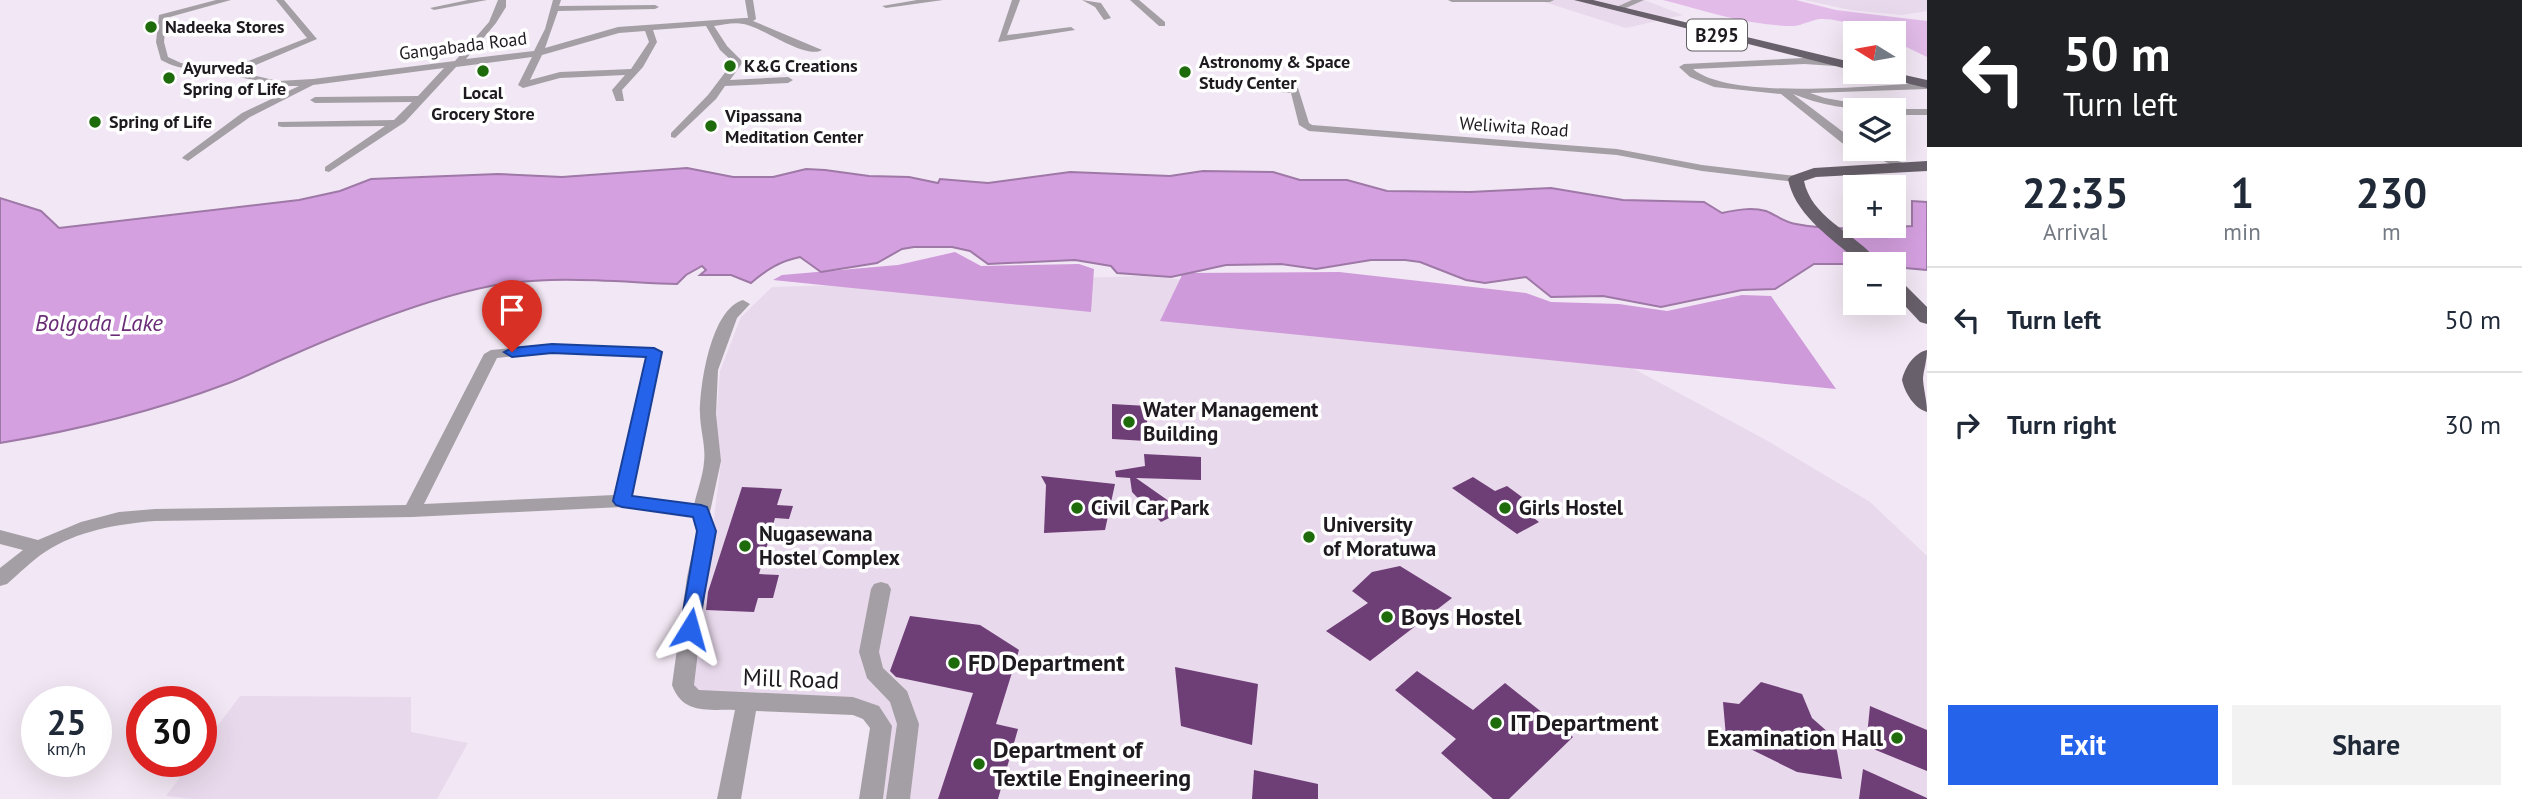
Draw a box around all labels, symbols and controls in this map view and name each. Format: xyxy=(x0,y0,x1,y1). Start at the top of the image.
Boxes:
place label: Nadeeka Stores xyxy=(165,15,285,38)
marker: Nadeeka Stores xyxy=(143,19,159,35)
road number: B295 xyxy=(1687,20,1747,50)
north arrow xyxy=(1843,21,1906,84)
map controls xyxy=(1843,21,1906,315)
text: 50 m xyxy=(2063,21,2170,85)
street label: Gangabada Road xyxy=(398,26,528,65)
icon: left xyxy=(1948,28,2039,119)
place label: Astronomy & Space Study Center xyxy=(1199,50,1350,94)
place label: K&G Creations xyxy=(744,54,858,77)
place label: Ayurveda Spring of Life xyxy=(183,56,286,100)
marker: K&G Creations xyxy=(722,58,738,74)
marker: Local Grocery Store xyxy=(475,63,491,79)
marker: Astronomy & Space Study Center xyxy=(1177,64,1193,80)
marker: Ayurveda Spring of Life xyxy=(161,70,177,86)
place label: Local Grocery Store xyxy=(431,81,535,125)
text: Turn left xyxy=(2063,83,2178,125)
button: layers xyxy=(1843,98,1906,161)
place label: Vipassana Meditation Center xyxy=(724,104,864,148)
place label: Spring of Life xyxy=(109,110,212,133)
street label: Weliwita Road xyxy=(1459,111,1569,142)
marker: Spring of Life xyxy=(87,114,103,130)
marker: Vipassana Meditation Center xyxy=(703,118,719,134)
text: 22:35 xyxy=(2022,165,2128,220)
text: 1 xyxy=(2230,165,2254,220)
text: 230 xyxy=(2356,165,2427,220)
button: + xyxy=(1843,175,1906,238)
text: Arrival xyxy=(2043,217,2107,246)
text: min xyxy=(2223,217,2261,246)
text: m xyxy=(2382,217,2401,246)
button: − xyxy=(1843,252,1906,315)
pin xyxy=(482,280,542,352)
icon: arrive xyxy=(493,291,531,329)
icon: left xyxy=(1948,301,1986,339)
text: Turn left xyxy=(2007,303,2101,336)
text: 50 m xyxy=(2445,303,2501,336)
water label: Bolgoda_Lake xyxy=(35,308,163,337)
place label: Water Management Building xyxy=(1143,396,1319,447)
icon: right xyxy=(1948,406,1986,444)
text: Turn right xyxy=(2007,408,2116,441)
text: 30 m xyxy=(2445,408,2501,441)
marker: Water Management Building xyxy=(1121,414,1137,430)
place label: Civil Car Park xyxy=(1091,494,1210,521)
place label: Girls Hostel xyxy=(1519,494,1624,521)
marker: Civil Car Park xyxy=(1069,500,1085,516)
marker: Girls Hostel xyxy=(1497,500,1513,516)
place label: University of Moratuwa xyxy=(1323,511,1436,562)
place label: Nugasewana Hostel Complex xyxy=(759,520,900,571)
marker: University of Moratuwa xyxy=(1301,529,1317,545)
marker: Nugasewana Hostel Complex xyxy=(737,538,753,554)
position arrow xyxy=(653,592,727,666)
place label: Boys Hostel xyxy=(1401,601,1523,632)
marker: Boys Hostel xyxy=(1379,609,1395,625)
place label: FD Department xyxy=(968,647,1125,678)
marker: FD Department xyxy=(946,655,962,671)
street label: Mill Road xyxy=(742,661,840,696)
speed limit sign: 30 xyxy=(126,686,217,777)
text: 25 xyxy=(47,699,86,745)
button: Exit xyxy=(1948,705,2218,785)
button: Share xyxy=(2232,705,2501,785)
place label: IT Department xyxy=(1510,707,1659,738)
marker: IT Department xyxy=(1488,715,1504,731)
place label: Examination Hall xyxy=(1707,722,1884,753)
marker: Examination Hall xyxy=(1889,730,1905,746)
place label: Department of Textile Engineering xyxy=(993,734,1191,793)
text: km/h xyxy=(47,737,86,760)
marker: Department of Textile Engineering xyxy=(971,756,987,772)

